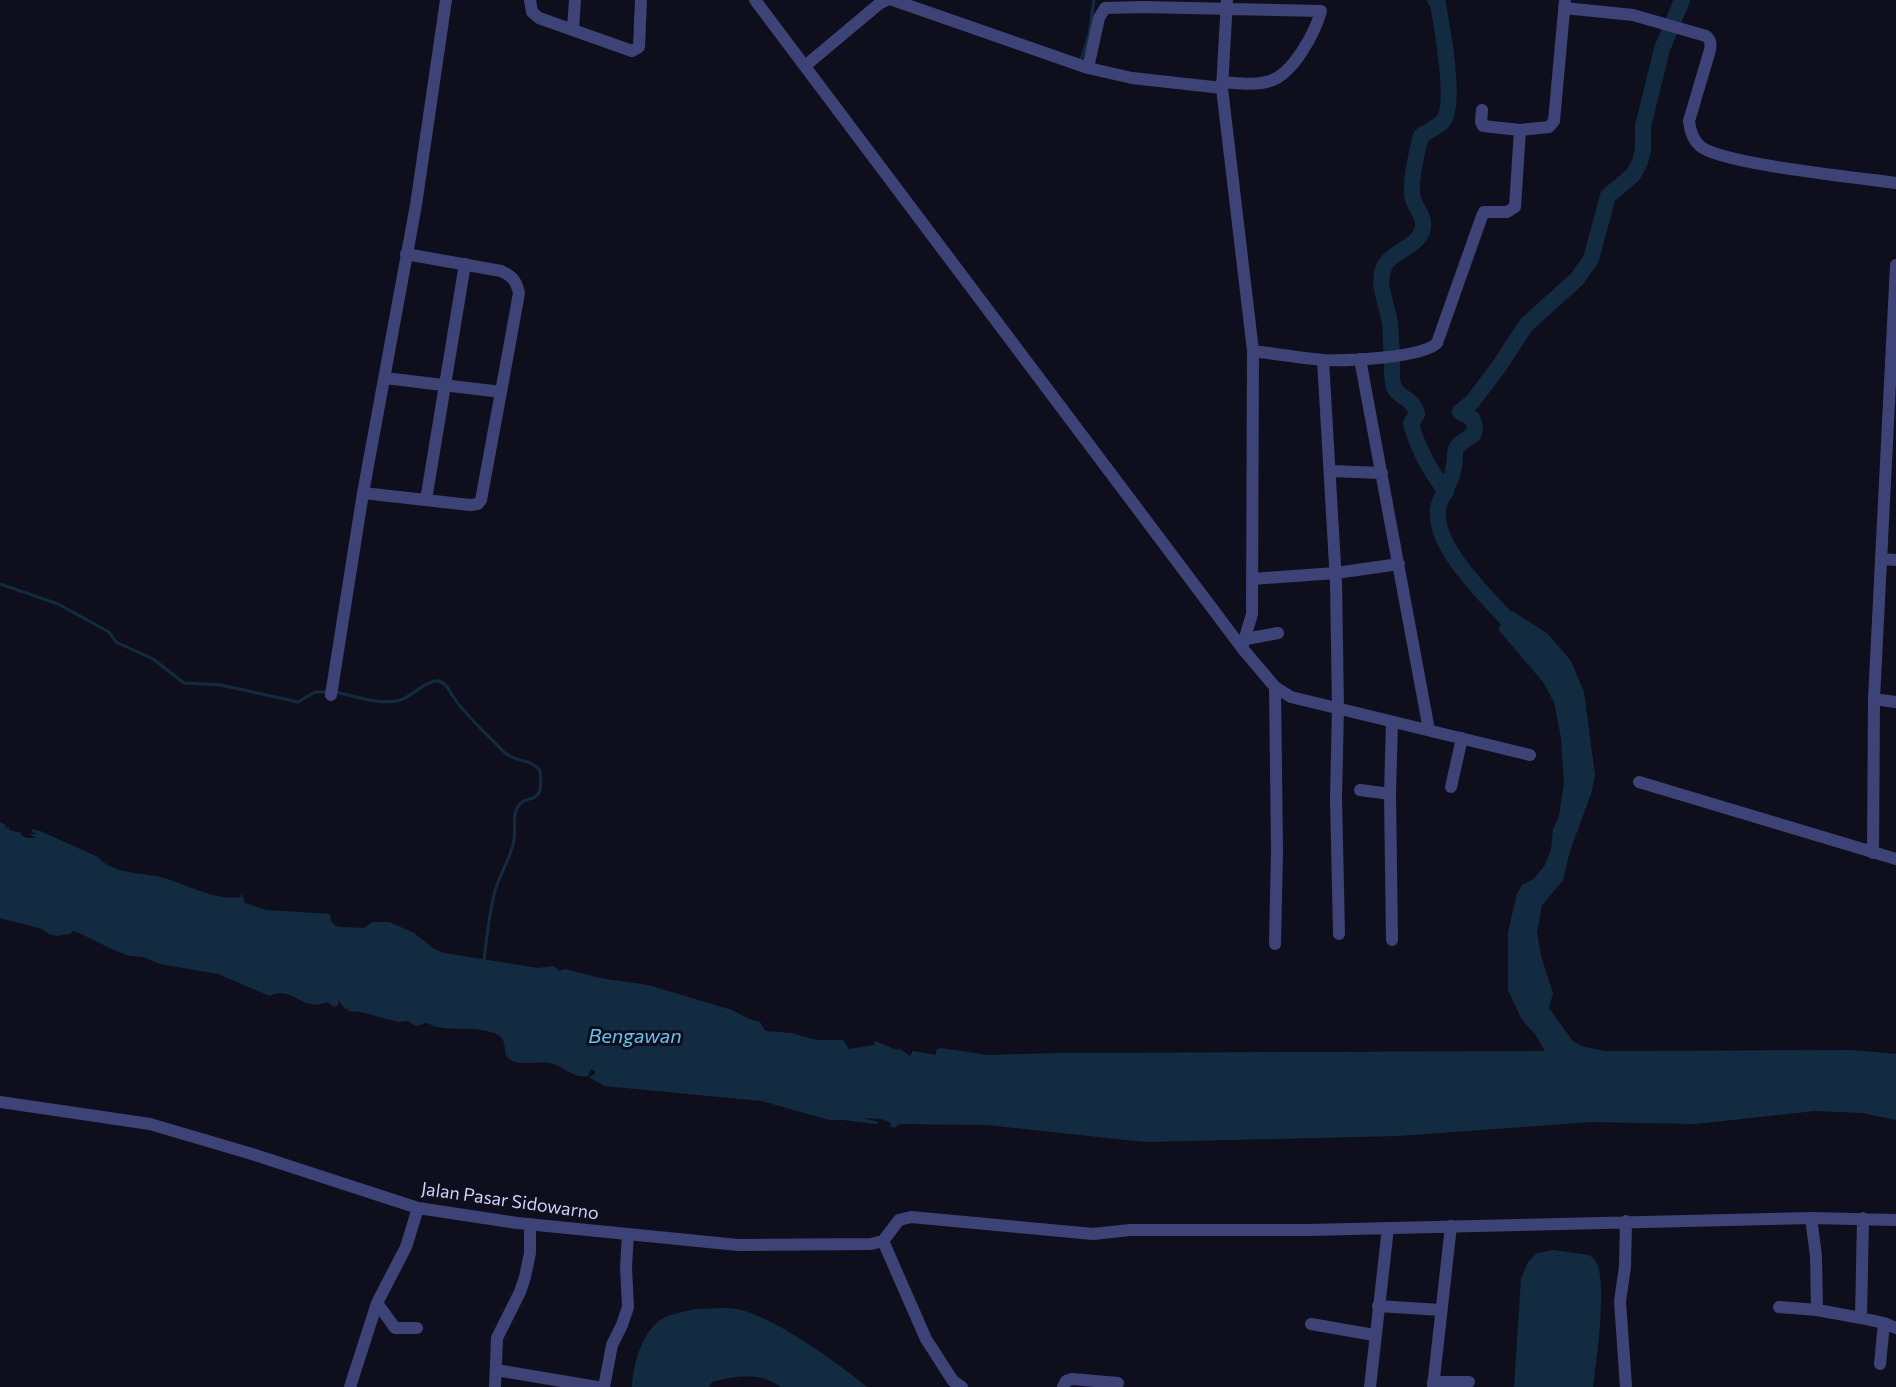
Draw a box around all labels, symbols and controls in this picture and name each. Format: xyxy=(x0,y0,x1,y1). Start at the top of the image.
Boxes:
water label: Bengawan xyxy=(588,1024,682,1048)
street label: Jalan Pasar Sidowarno xyxy=(420,1178,600,1224)

